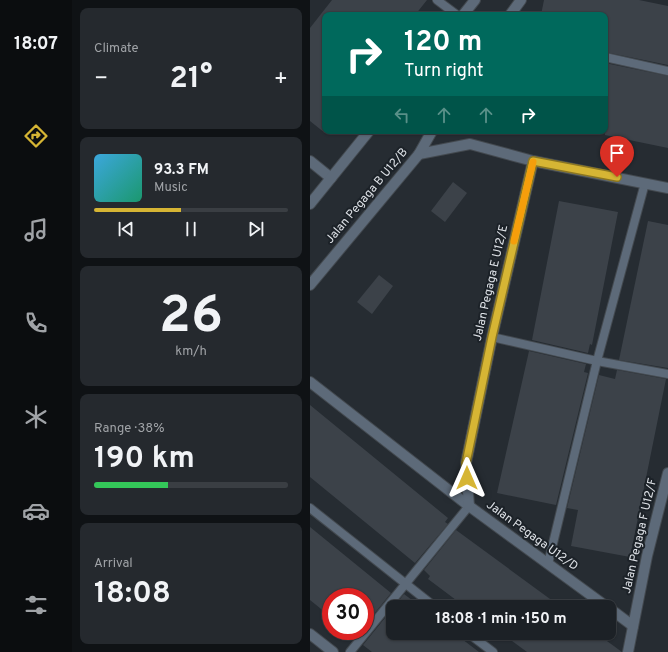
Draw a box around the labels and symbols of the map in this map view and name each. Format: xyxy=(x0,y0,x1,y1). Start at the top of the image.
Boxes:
pin xyxy=(600,136,634,177)
street label: Jalan Pegaga B U12/B xyxy=(322,145,412,247)
street label: Jalan Pegaga E U12/E xyxy=(470,223,512,343)
position arrow xyxy=(446,457,488,499)
street label: Jalan Pegaga F U12/F xyxy=(619,477,661,595)
street label: Jalan Pegaga U12/D xyxy=(483,497,581,575)
speed limit sign: 30 xyxy=(322,588,374,640)

